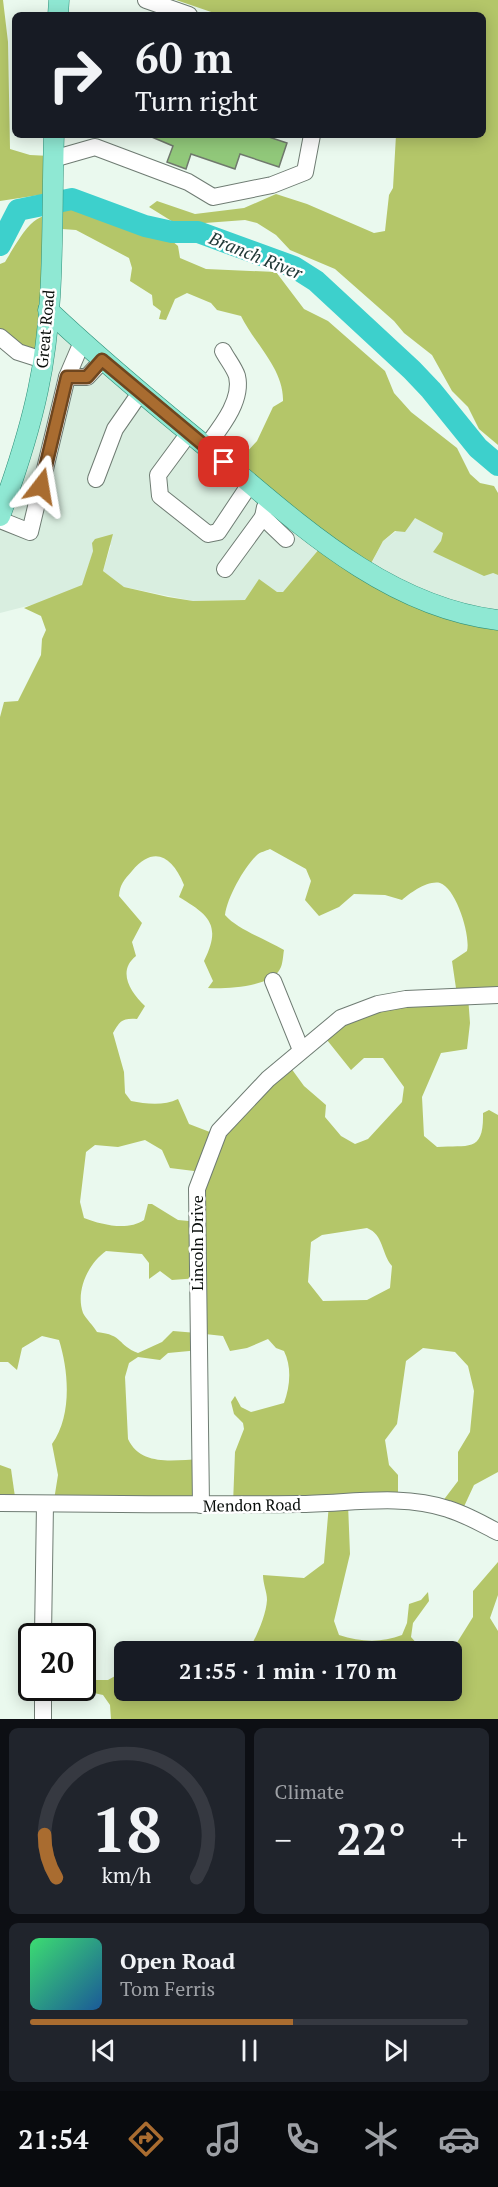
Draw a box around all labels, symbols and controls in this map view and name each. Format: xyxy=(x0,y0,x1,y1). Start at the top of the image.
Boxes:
text: 60 m xyxy=(135,29,233,85)
icon: right xyxy=(36,36,114,114)
text: Turn right xyxy=(135,83,258,119)
water label: Branch River xyxy=(205,225,307,285)
street label: Great Road xyxy=(31,289,59,369)
pin xyxy=(198,436,249,487)
icon: arrive xyxy=(207,445,240,478)
position arrow xyxy=(9,454,73,518)
street label: Lincoln Drive xyxy=(186,1195,208,1291)
street label: Mendon Road xyxy=(203,1493,301,1517)
speed limit sign: 20 xyxy=(18,1623,96,1701)
text: 21:55 · 1 min · 170 m xyxy=(179,1656,397,1685)
text: Climate xyxy=(275,1778,344,1805)
text: 18 xyxy=(91,1787,162,1870)
text: 22° xyxy=(337,1808,406,1868)
text: − xyxy=(275,1818,292,1861)
text: + xyxy=(450,1818,468,1861)
text: km/h xyxy=(102,1861,152,1889)
text: Open Road xyxy=(120,1946,235,1975)
text: Tom Ferris xyxy=(120,1975,215,2002)
icon: previous xyxy=(87,2034,120,2067)
icon: pause xyxy=(233,2034,266,2067)
icon: next xyxy=(379,2034,412,2067)
icon: directions xyxy=(125,2118,167,2160)
icon: music xyxy=(203,2118,245,2160)
icon: phone xyxy=(281,2118,323,2160)
icon: climate xyxy=(360,2118,402,2160)
icon: car xyxy=(438,2118,480,2160)
text: 21:54 xyxy=(18,2121,88,2157)

